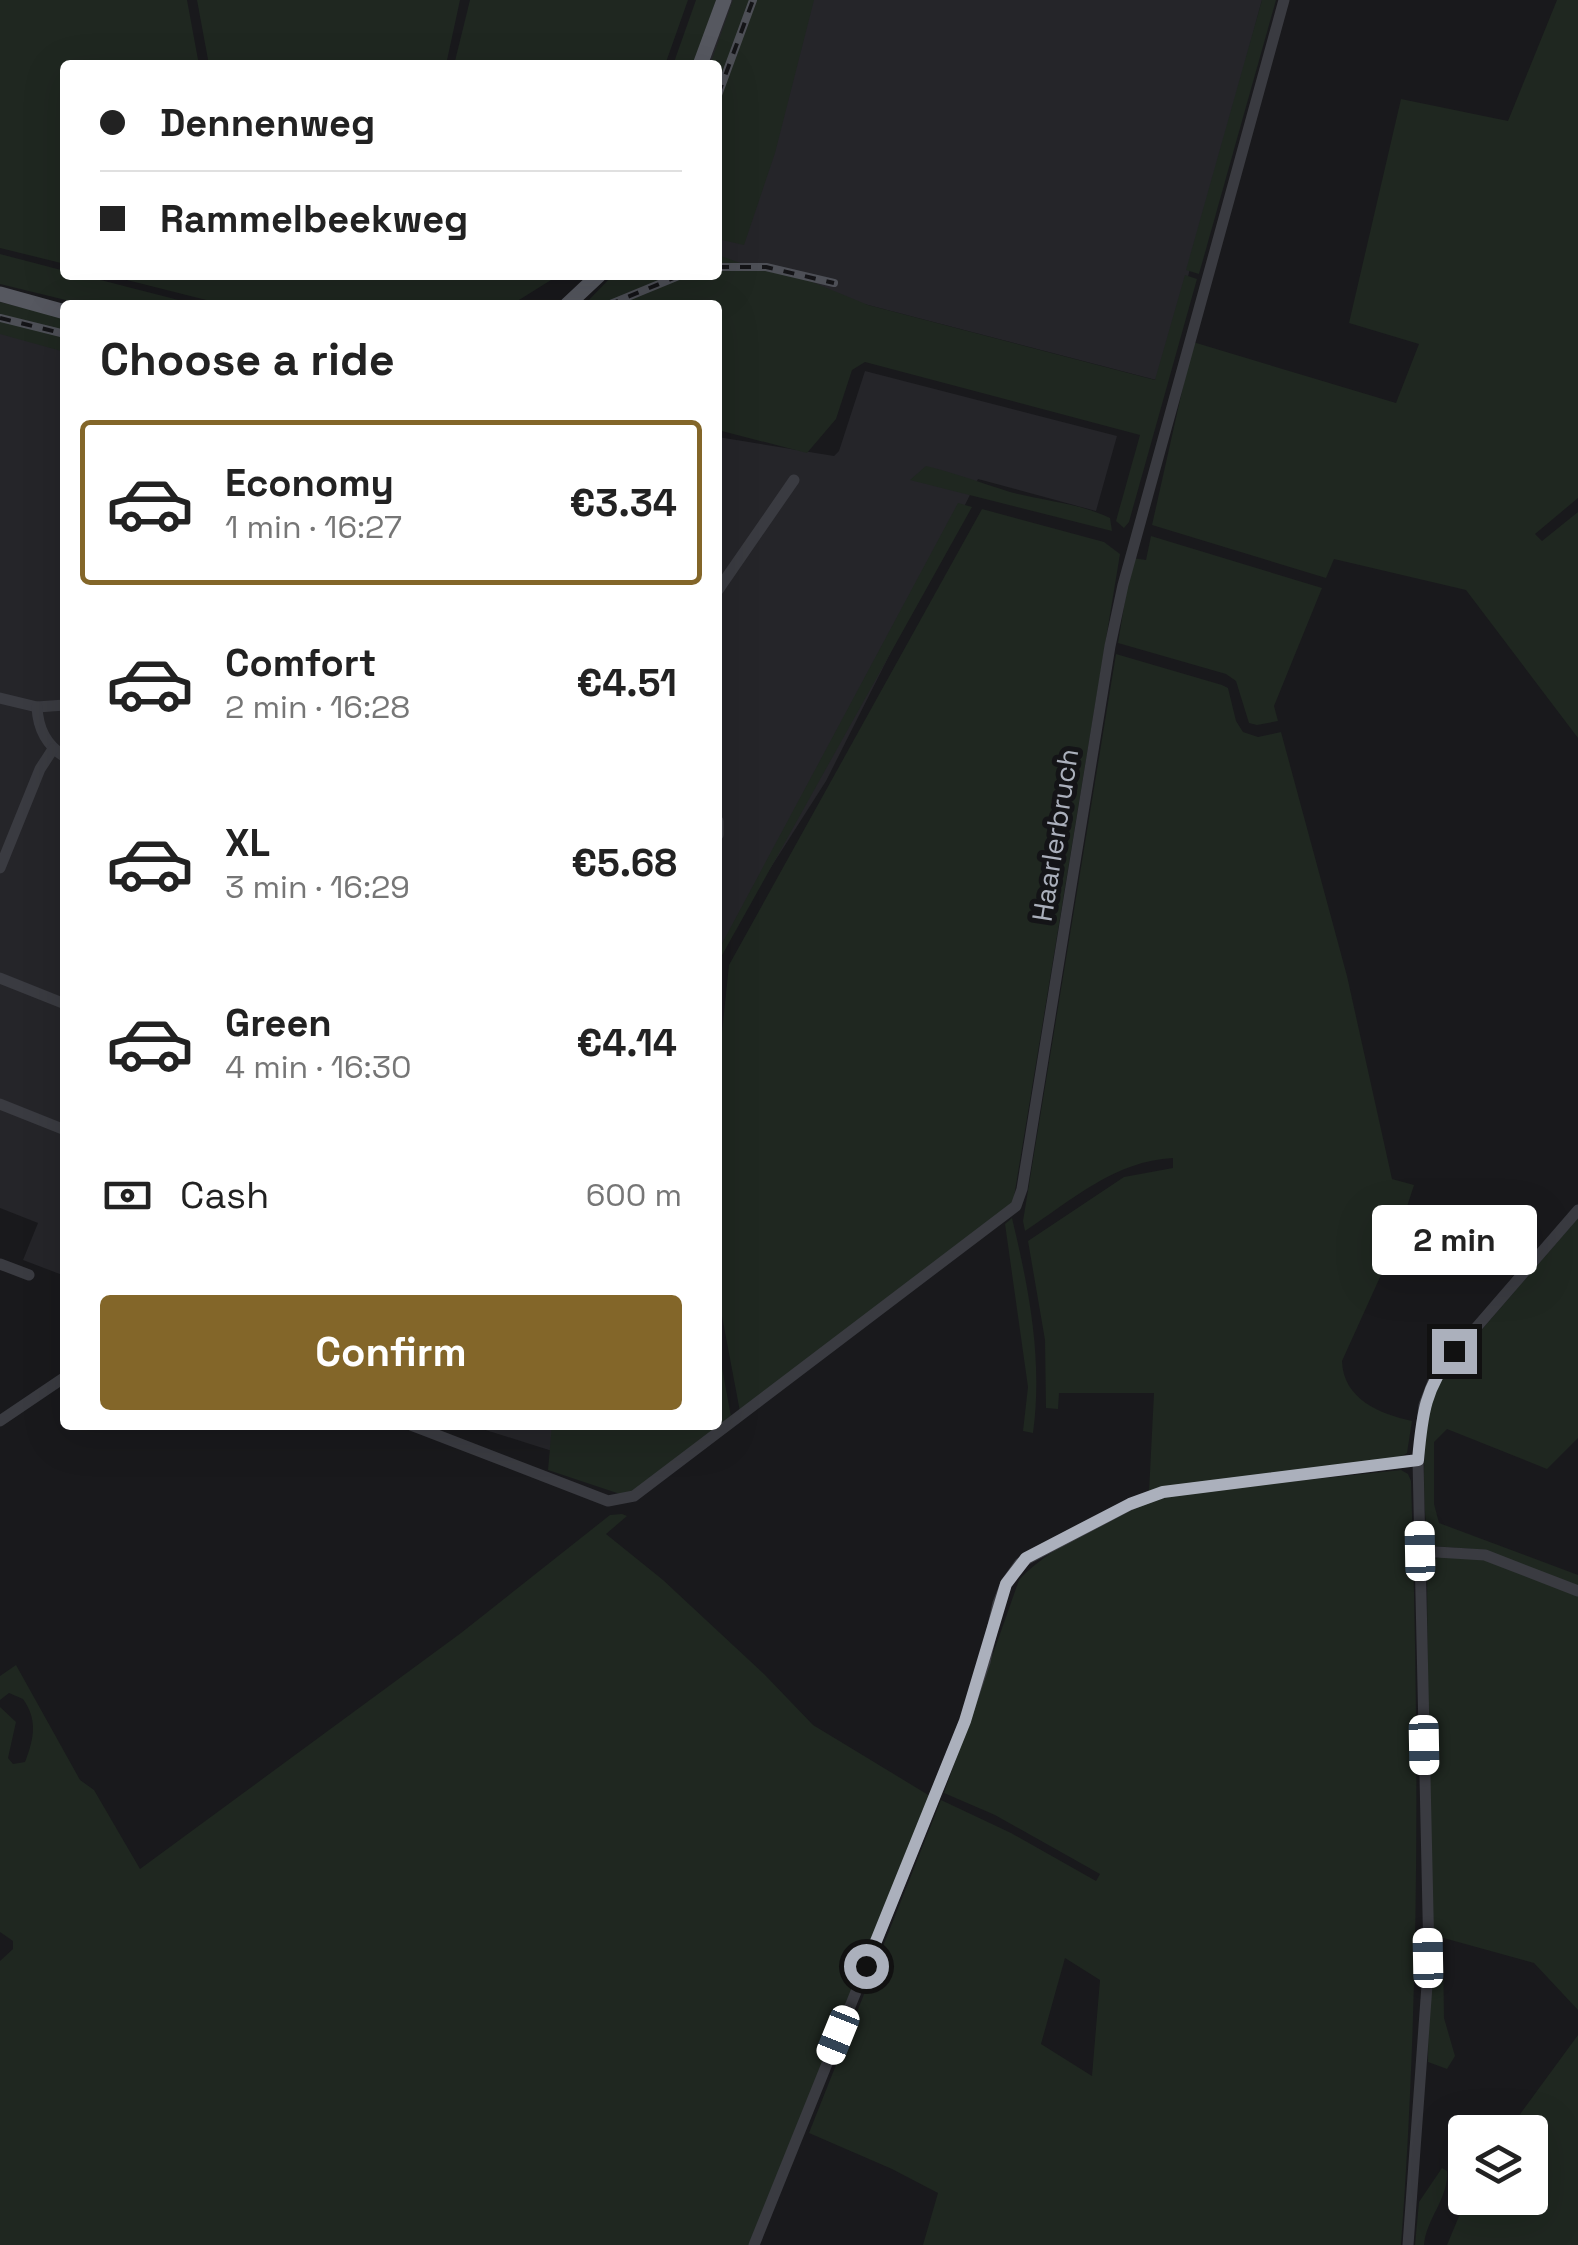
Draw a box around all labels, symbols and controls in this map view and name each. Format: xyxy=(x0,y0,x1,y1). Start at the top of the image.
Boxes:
text: Dennenweg xyxy=(160,99,375,147)
text: Rammelbeekweg xyxy=(160,195,468,243)
text: Choose a ride xyxy=(100,331,395,388)
icon: car xyxy=(105,458,195,548)
text: Economy xyxy=(225,459,394,507)
text: €3.34 xyxy=(570,479,677,527)
text: 1 min · 16:27 xyxy=(225,507,402,547)
icon: car xyxy=(105,638,195,728)
text: Comfort xyxy=(225,639,376,687)
text: €4.51 xyxy=(576,659,677,707)
text: 2 min · 16:28 xyxy=(225,687,410,727)
street label: Haarlerbruch xyxy=(1024,746,1086,924)
icon: car xyxy=(105,818,195,908)
text: XL xyxy=(225,819,270,867)
text: €5.68 xyxy=(571,839,677,887)
text: 3 min · 16:29 xyxy=(225,867,410,907)
icon: car xyxy=(105,998,195,1088)
text: Green xyxy=(225,999,332,1047)
text: €4.14 xyxy=(576,1019,677,1067)
text: 4 min · 16:30 xyxy=(225,1047,412,1087)
icon: cash xyxy=(100,1168,155,1223)
text: Cash xyxy=(180,1171,269,1219)
text: 600 m xyxy=(586,1175,682,1215)
callout: 2 min xyxy=(1372,1206,1536,1276)
text: 2 min xyxy=(1413,1220,1496,1260)
button: Confirm xyxy=(100,1295,682,1410)
route end xyxy=(1432,1329,1477,1374)
car xyxy=(1404,1521,1436,1581)
car xyxy=(1408,1715,1440,1775)
car xyxy=(1412,1928,1444,1988)
route start xyxy=(844,1944,889,1989)
car xyxy=(813,2002,863,2068)
map controls xyxy=(1448,2115,1548,2215)
button: layers xyxy=(1448,2115,1548,2215)

